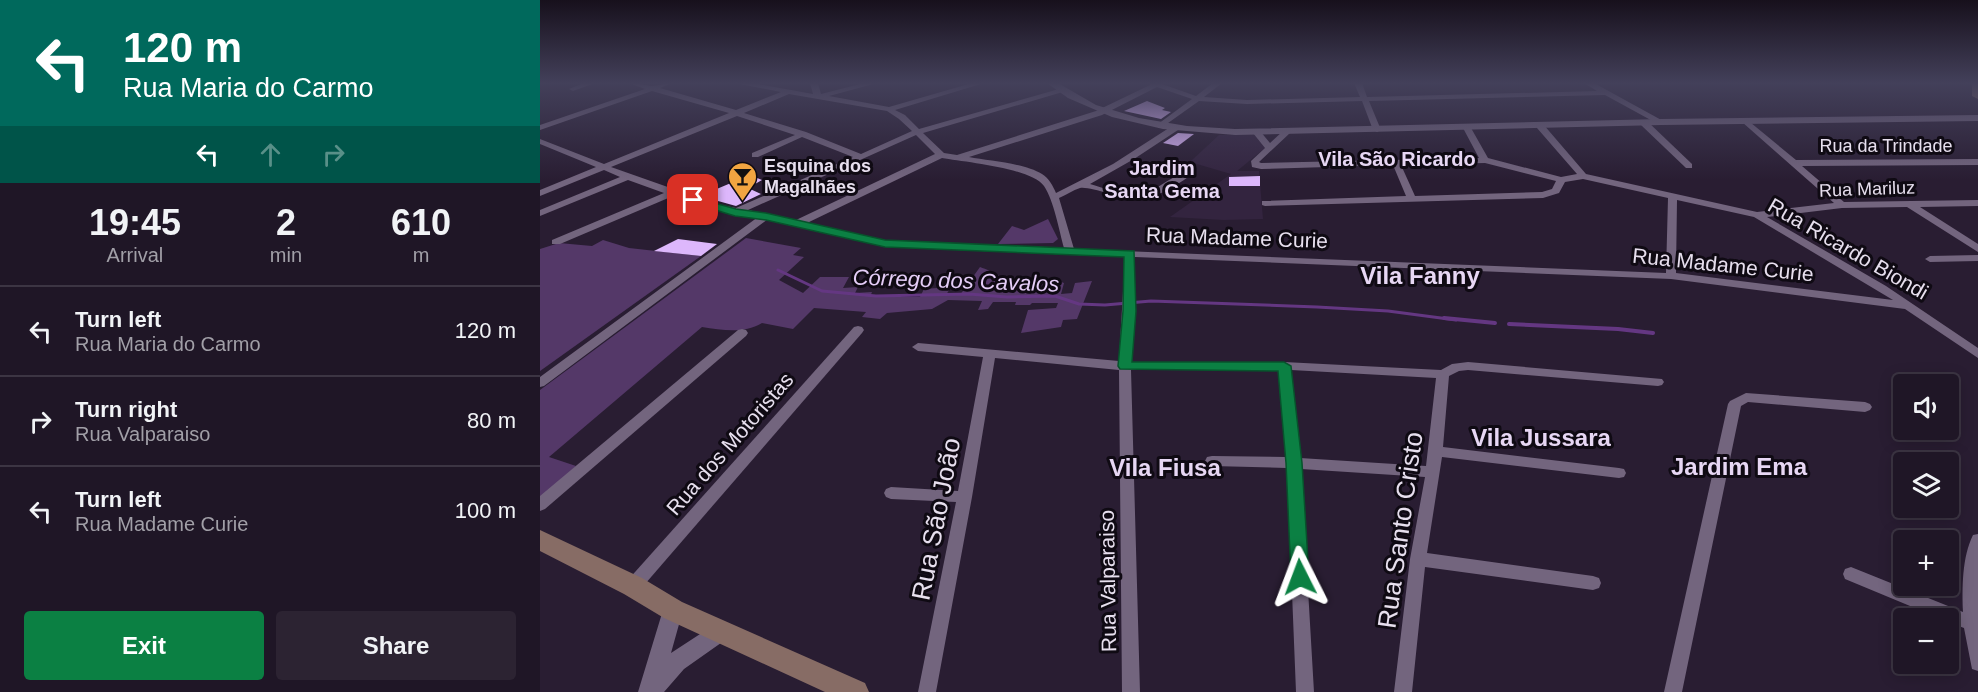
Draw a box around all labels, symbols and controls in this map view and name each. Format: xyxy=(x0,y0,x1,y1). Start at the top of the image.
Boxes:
icon: left xyxy=(24,24,102,102)
text: 120 m xyxy=(123,24,242,71)
text: Rua Maria do Carmo xyxy=(123,73,374,103)
street label: Rua da Trindade xyxy=(1819,136,1953,156)
icon: left xyxy=(191,138,224,171)
icon: ahead xyxy=(254,138,287,171)
icon: right xyxy=(317,138,350,171)
district label: Vila São Ricardo xyxy=(1318,148,1476,170)
place label: Esquina dos Magalhães xyxy=(764,156,871,197)
district label: Jardim Santa Gema xyxy=(1104,157,1221,202)
bar icon: Esquina dos Magalhães xyxy=(727,160,759,202)
pin xyxy=(667,174,718,225)
street label: Rua Mariluz xyxy=(1819,177,1915,201)
icon: arrive xyxy=(676,183,709,216)
street label: Rua Ricardo Biondi xyxy=(1764,193,1932,304)
text: 19:45 xyxy=(89,202,181,243)
text: 2 xyxy=(276,202,296,243)
text: 610 xyxy=(391,202,451,243)
street label: Rua Madame Curie xyxy=(1146,223,1328,252)
text: Arrival xyxy=(107,244,163,266)
text: min xyxy=(270,244,302,266)
text: m xyxy=(413,244,429,266)
street label: Rua Madame Curie xyxy=(1631,244,1815,285)
district label: Vila Fanny xyxy=(1360,262,1480,289)
water label: Córrego dos Cavalos xyxy=(852,264,1060,297)
text: Turn left xyxy=(75,307,161,332)
icon: left xyxy=(24,315,57,348)
text: 120 m xyxy=(455,318,516,343)
text: Rua Maria do Carmo xyxy=(75,333,261,355)
street label: Rua dos Motoristas xyxy=(662,368,798,519)
map controls xyxy=(1893,374,1959,674)
button: sound xyxy=(1893,374,1959,440)
text: Turn right xyxy=(75,397,177,422)
icon: right xyxy=(24,405,57,438)
text: 80 m xyxy=(467,408,516,433)
text: Rua Valparaiso xyxy=(75,423,210,445)
district label: Vila Jussara xyxy=(1471,424,1611,451)
street label: Rua Santo Cristo xyxy=(1371,430,1429,630)
street label: Rua São João xyxy=(906,435,966,603)
button: layers xyxy=(1893,452,1959,518)
district label: Jardim Ema xyxy=(1671,453,1808,480)
district label: Vila Fiusa xyxy=(1109,454,1221,481)
text: Turn left xyxy=(75,487,161,512)
icon: left xyxy=(24,495,57,528)
text: 100 m xyxy=(455,498,516,523)
street label: Rua Valparaiso xyxy=(1095,510,1120,652)
text: Rua Madame Curie xyxy=(75,513,248,535)
button: + xyxy=(1893,530,1959,596)
position arrow xyxy=(1268,545,1332,609)
button: − xyxy=(1893,608,1959,674)
button: Exit xyxy=(24,611,264,680)
button: Share xyxy=(276,611,516,680)

